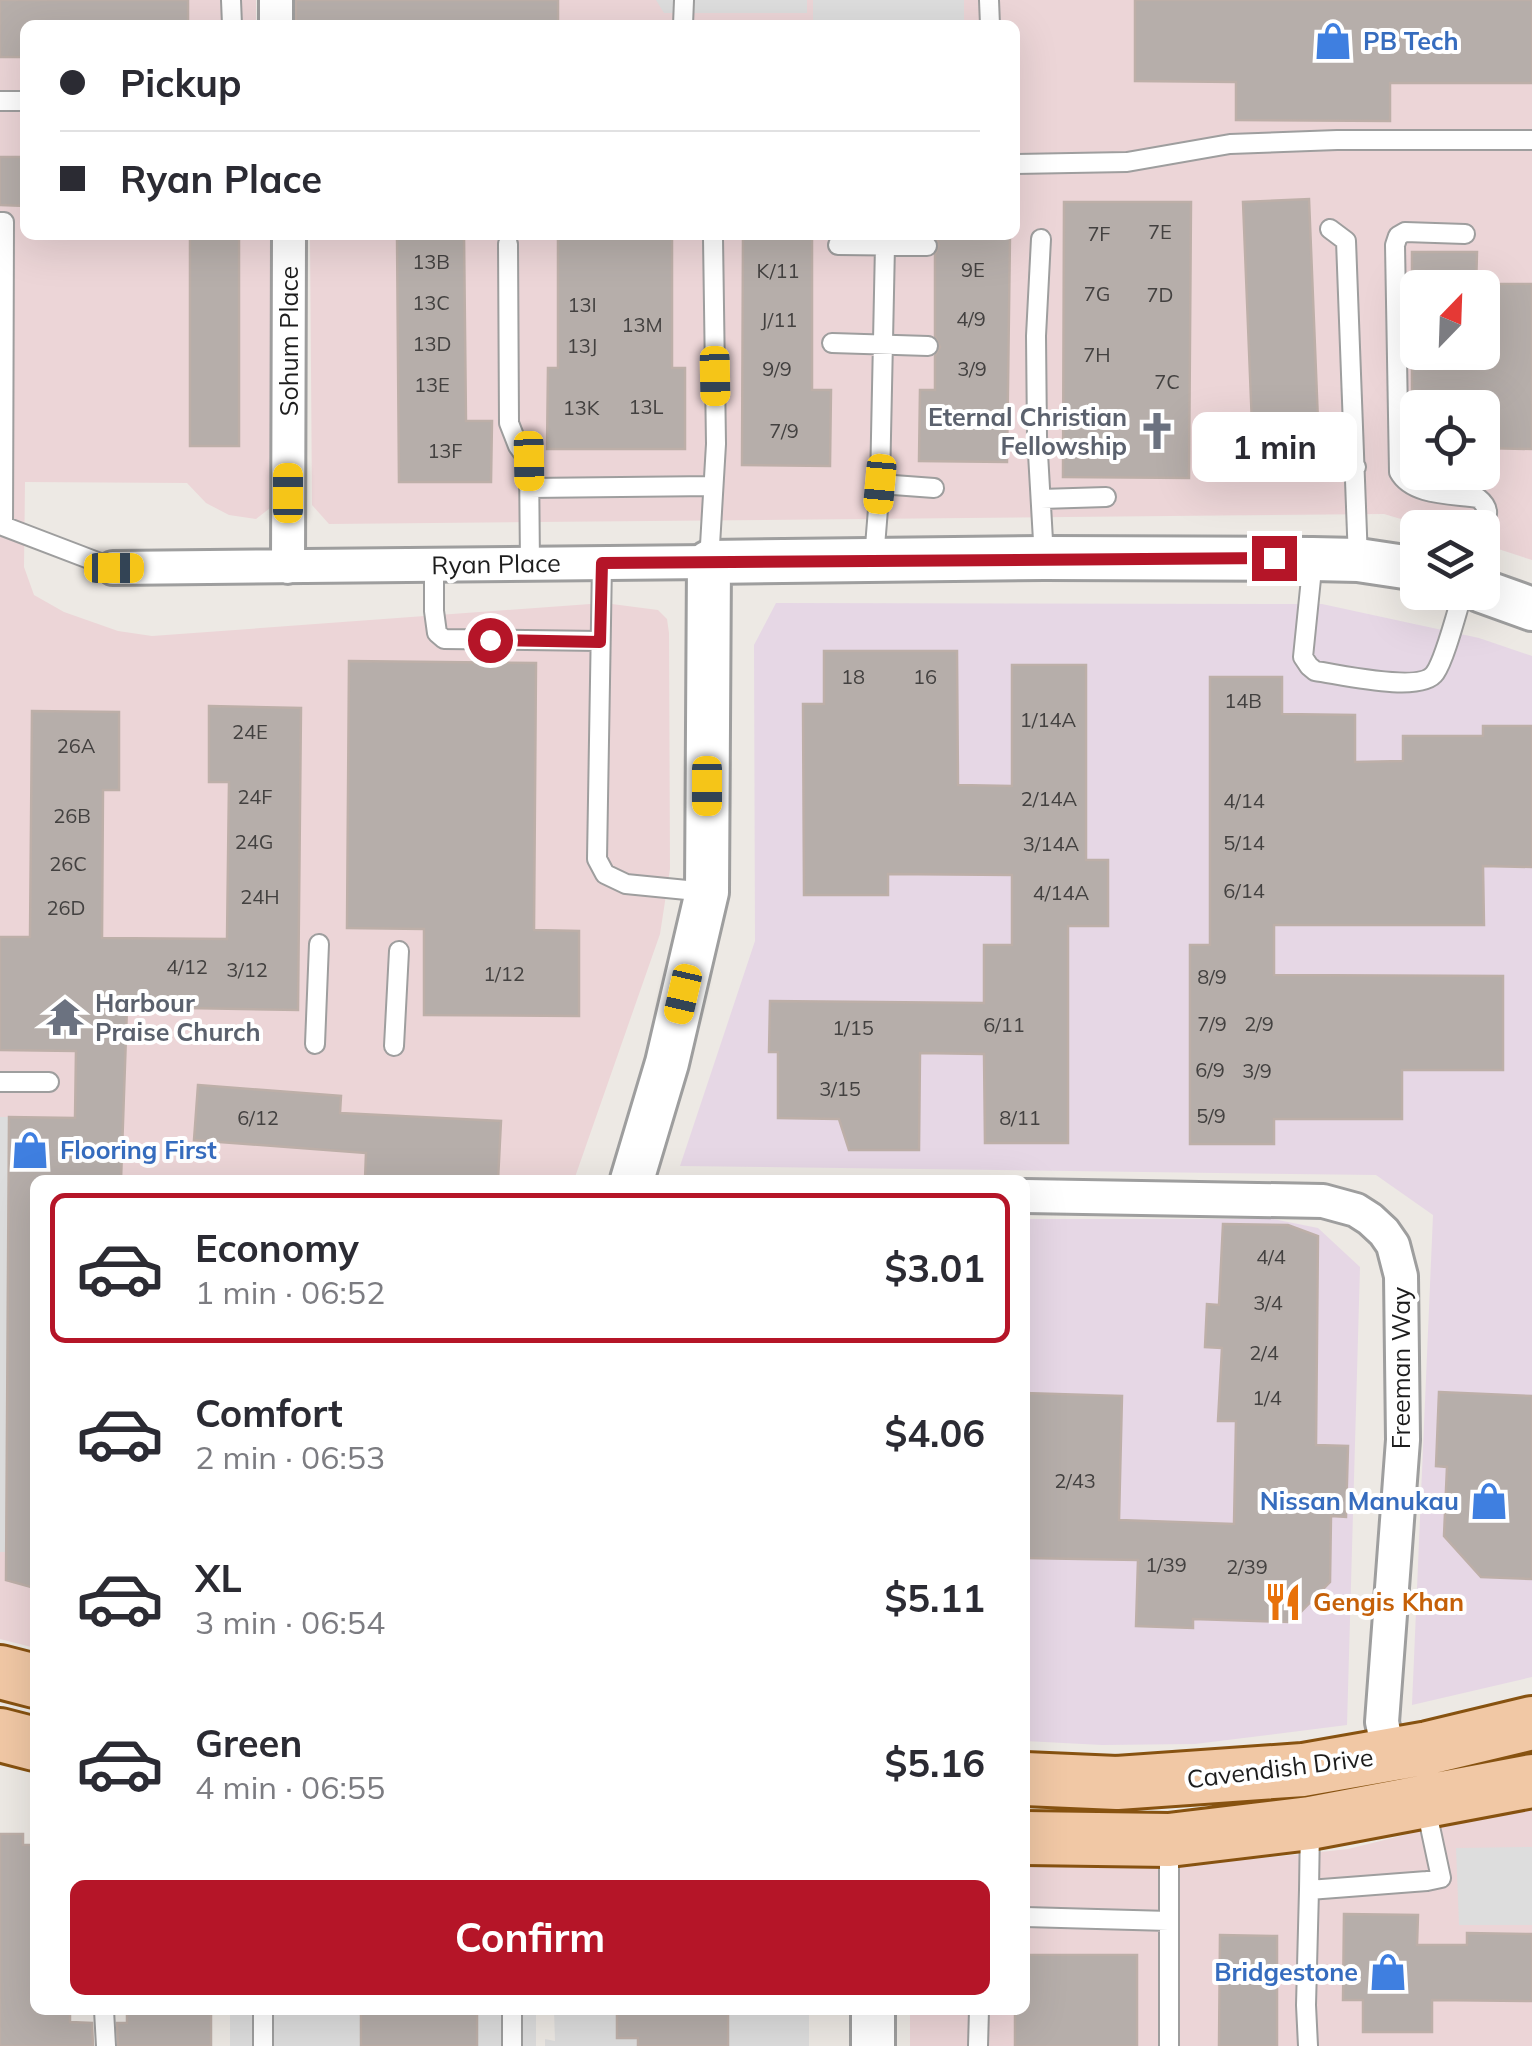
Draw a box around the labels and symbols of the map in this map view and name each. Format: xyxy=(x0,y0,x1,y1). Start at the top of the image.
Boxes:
shop icon: PB Tech xyxy=(1312,20,1354,62)
place label: PB Tech xyxy=(1363,25,1459,56)
house number: 7E xyxy=(1148,219,1172,244)
house number: 7F xyxy=(1087,221,1111,246)
house number: 13B xyxy=(412,249,450,274)
house number: 9E xyxy=(961,257,985,282)
house number: K/11 xyxy=(756,258,800,283)
street label: Sohum Place xyxy=(273,266,304,416)
north arrow xyxy=(1400,270,1500,370)
house number: 7G xyxy=(1084,281,1110,306)
house number: 7D xyxy=(1147,282,1173,307)
house number: 13C xyxy=(412,290,450,315)
house number: 13I xyxy=(567,292,597,317)
house number: 4/9 xyxy=(956,306,986,331)
house number: J/11 xyxy=(761,307,797,332)
house number: 13M xyxy=(621,312,663,337)
house number: 13D xyxy=(413,331,451,356)
house number: 13J xyxy=(567,333,597,358)
house number: 7H xyxy=(1083,342,1111,367)
car xyxy=(699,346,731,406)
house number: 9/9 xyxy=(762,356,792,381)
house number: 3/9 xyxy=(957,356,987,381)
house number: 7C xyxy=(1154,369,1180,394)
house number: 13E xyxy=(414,372,450,397)
house number: 13L xyxy=(629,394,664,419)
house number: 13K xyxy=(563,395,600,420)
place label: Eternal Christian Fellowship xyxy=(928,401,1127,461)
church icon: Eternal Christian Fellowship xyxy=(1136,410,1178,452)
callout: 1 min xyxy=(1192,413,1356,483)
house number: 7/9 xyxy=(769,418,799,443)
car xyxy=(513,431,545,491)
house number: 13F xyxy=(427,438,463,463)
car xyxy=(862,453,898,515)
car xyxy=(273,463,303,523)
route end xyxy=(1252,536,1297,581)
street label: Ryan Place xyxy=(431,547,561,580)
car xyxy=(84,553,144,583)
route start xyxy=(468,618,513,663)
house number: 18 xyxy=(841,664,865,689)
house number: 16 xyxy=(913,664,937,689)
house number: 14B xyxy=(1224,688,1262,713)
house number: 1/14A xyxy=(1020,707,1077,732)
house number: 24E xyxy=(232,719,268,744)
house number: 26A xyxy=(57,733,96,758)
car xyxy=(692,756,722,816)
house number: 24F xyxy=(237,784,273,809)
house number: 2/14A xyxy=(1021,786,1078,811)
house number: 4/14 xyxy=(1223,788,1265,813)
house number: 26B xyxy=(53,803,91,828)
house number: 24G xyxy=(235,829,273,854)
house number: 5/14 xyxy=(1223,830,1265,855)
house number: 3/14A xyxy=(1023,831,1080,856)
house number: 26C xyxy=(49,851,87,876)
house number: 6/14 xyxy=(1223,878,1265,903)
house number: 4/14A xyxy=(1033,880,1090,905)
house number: 24H xyxy=(240,884,280,909)
house number: 26D xyxy=(47,895,85,920)
house number: 4/12 xyxy=(166,954,208,979)
house number: 3/12 xyxy=(226,957,268,982)
house number: 1/12 xyxy=(483,961,525,986)
car xyxy=(662,961,704,1027)
house number: 8/9 xyxy=(1197,964,1227,989)
place label: Harbour Praise Church xyxy=(95,987,261,1047)
temple icon: Harbour Praise Church xyxy=(44,996,86,1038)
house number: 7/9 xyxy=(1197,1011,1227,1036)
house number: 2/9 xyxy=(1244,1011,1274,1036)
house number: 6/11 xyxy=(983,1012,1025,1037)
house number: 1/15 xyxy=(832,1015,874,1040)
house number: 6/9 xyxy=(1195,1057,1225,1082)
house number: 3/9 xyxy=(1242,1058,1272,1083)
house number: 3/15 xyxy=(819,1076,861,1101)
house number: 5/9 xyxy=(1196,1103,1226,1128)
house number: 6/12 xyxy=(237,1105,279,1130)
house number: 8/11 xyxy=(999,1105,1041,1130)
shop icon: Flooring First xyxy=(9,1129,51,1171)
place label: Flooring First xyxy=(60,1134,217,1165)
house number: 4/4 xyxy=(1256,1244,1286,1269)
street label: Freeman Way xyxy=(1385,1287,1416,1449)
house number: 3/4 xyxy=(1253,1290,1283,1315)
house number: 2/4 xyxy=(1249,1340,1279,1365)
house number: 1/4 xyxy=(1252,1385,1282,1410)
house number: 2/43 xyxy=(1054,1468,1096,1493)
shop icon: Nissan Manukau xyxy=(1468,1480,1510,1522)
place label: Nissan Manukau xyxy=(1260,1485,1459,1516)
house number: 1/39 xyxy=(1145,1552,1187,1577)
house number: 2/39 xyxy=(1226,1554,1268,1579)
restaurant icon: Gengis Khan xyxy=(1262,1581,1304,1623)
place label: Gengis Khan xyxy=(1313,1586,1464,1617)
street label: Cavendish Drive xyxy=(1185,1741,1375,1794)
shop icon: Bridgestone xyxy=(1367,1951,1409,1993)
place label: Bridgestone xyxy=(1214,1956,1358,1987)

